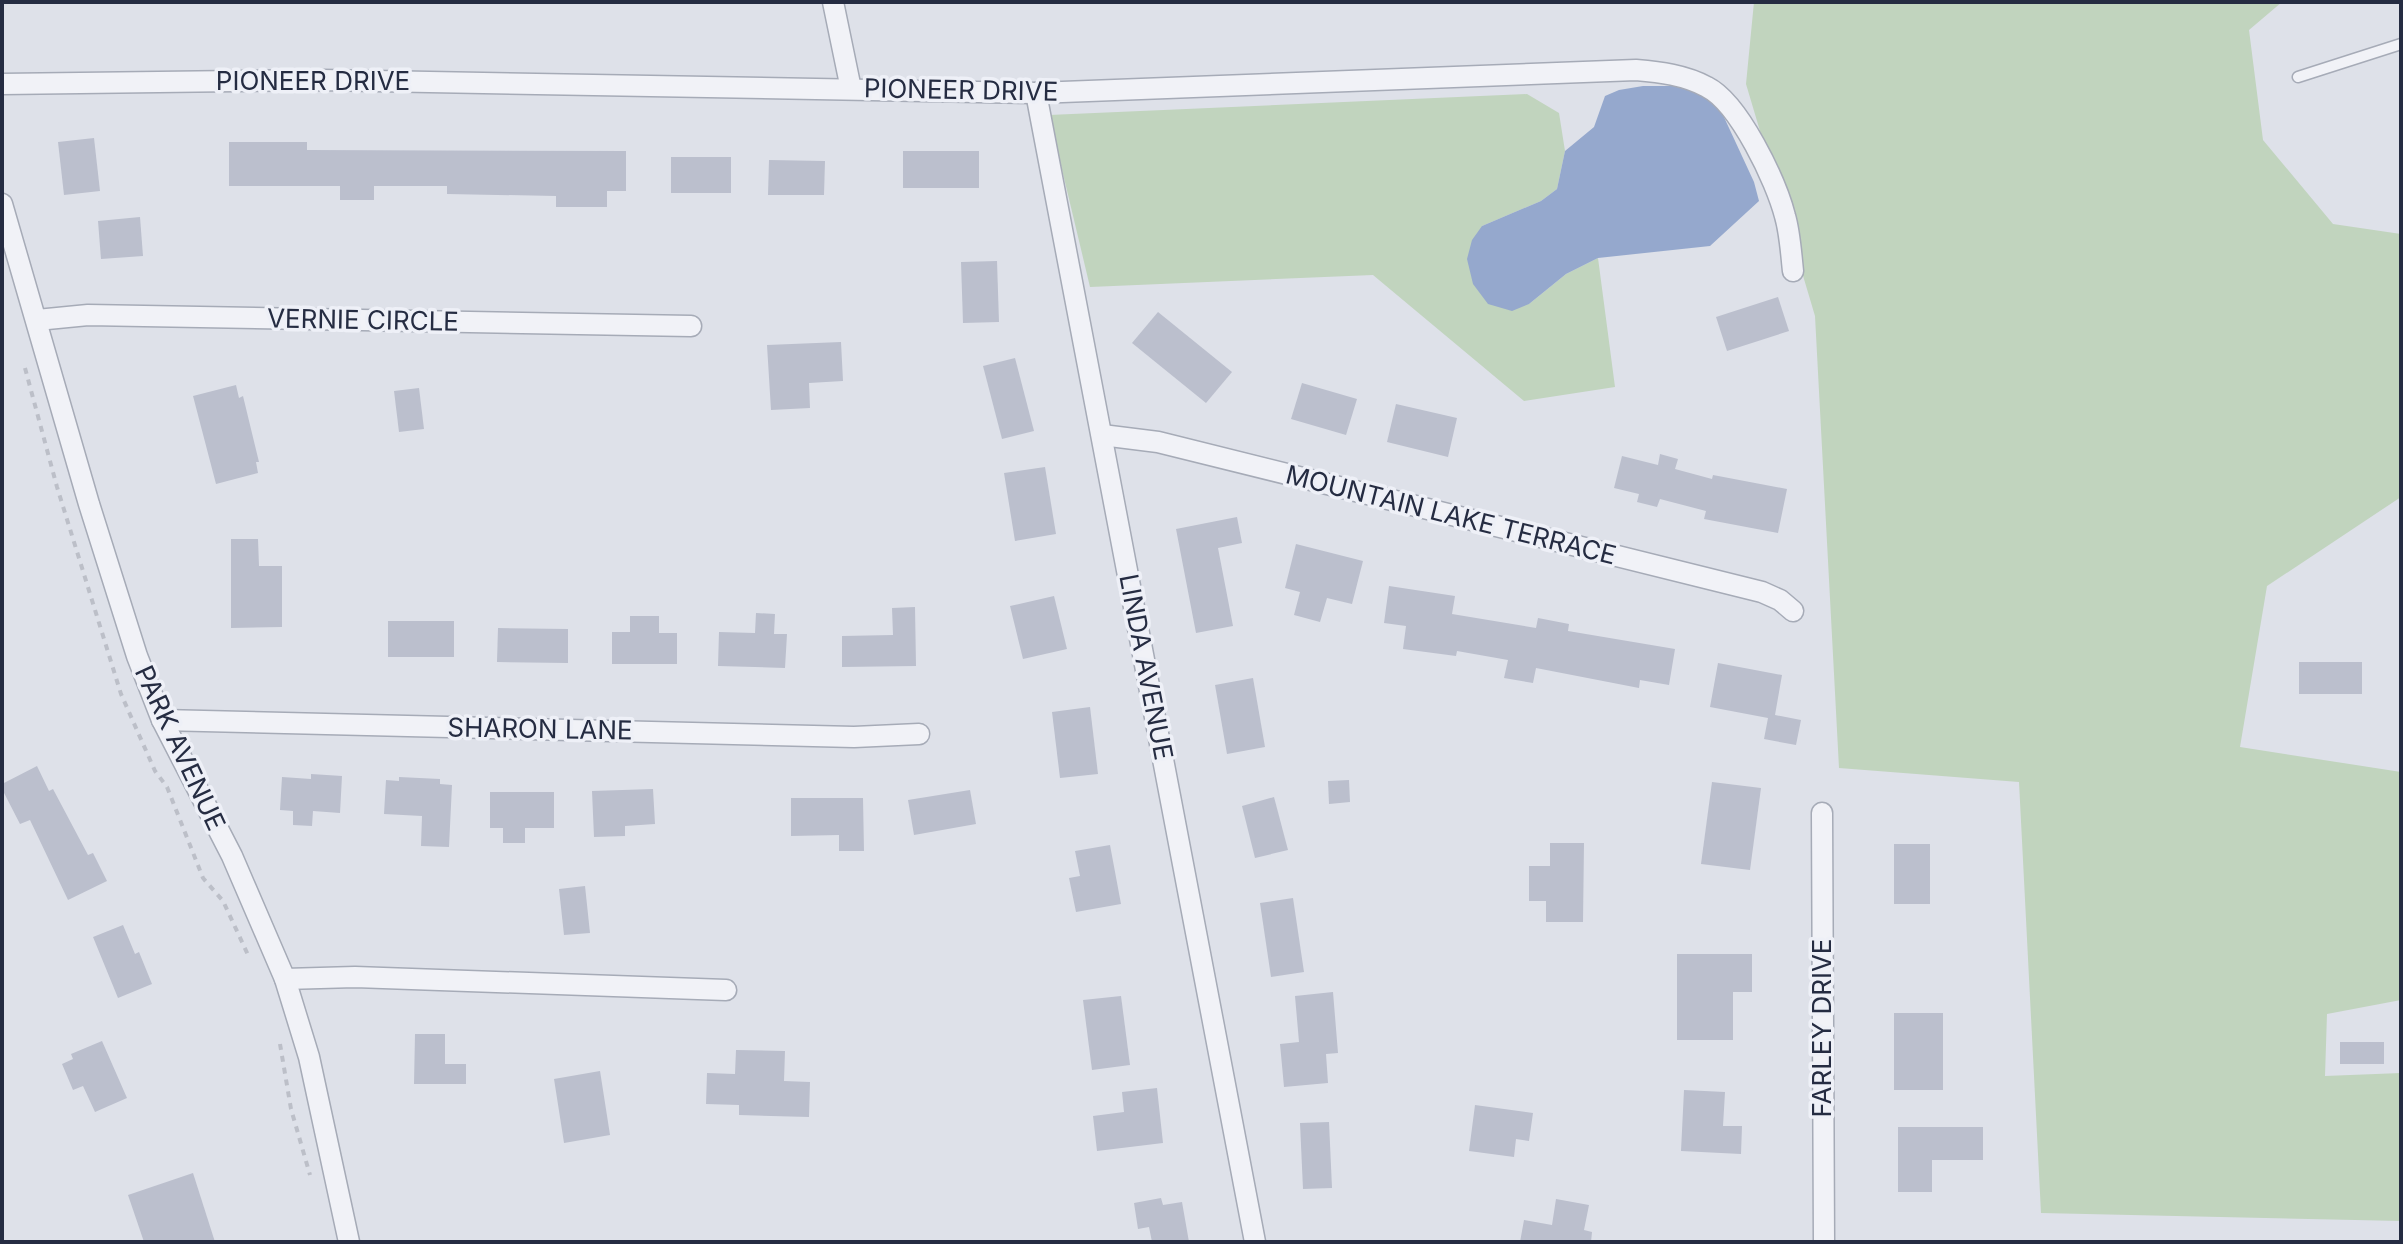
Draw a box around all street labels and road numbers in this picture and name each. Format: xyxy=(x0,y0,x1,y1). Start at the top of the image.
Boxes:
street label: PIONEER DRIVE xyxy=(216,65,410,96)
street label: PIONEER DRIVE xyxy=(864,72,1058,107)
street label: VERNIE CIRCLE xyxy=(267,302,459,337)
street label: MOUNTAIN LAKE TERRACE xyxy=(1283,458,1619,571)
street label: LINDA AVENUE xyxy=(1113,571,1180,762)
street label: PARK AVENUE xyxy=(129,660,232,835)
street label: SHARON LANE xyxy=(447,711,633,746)
street label: FARLEY DRIVE xyxy=(1806,939,1837,1118)

